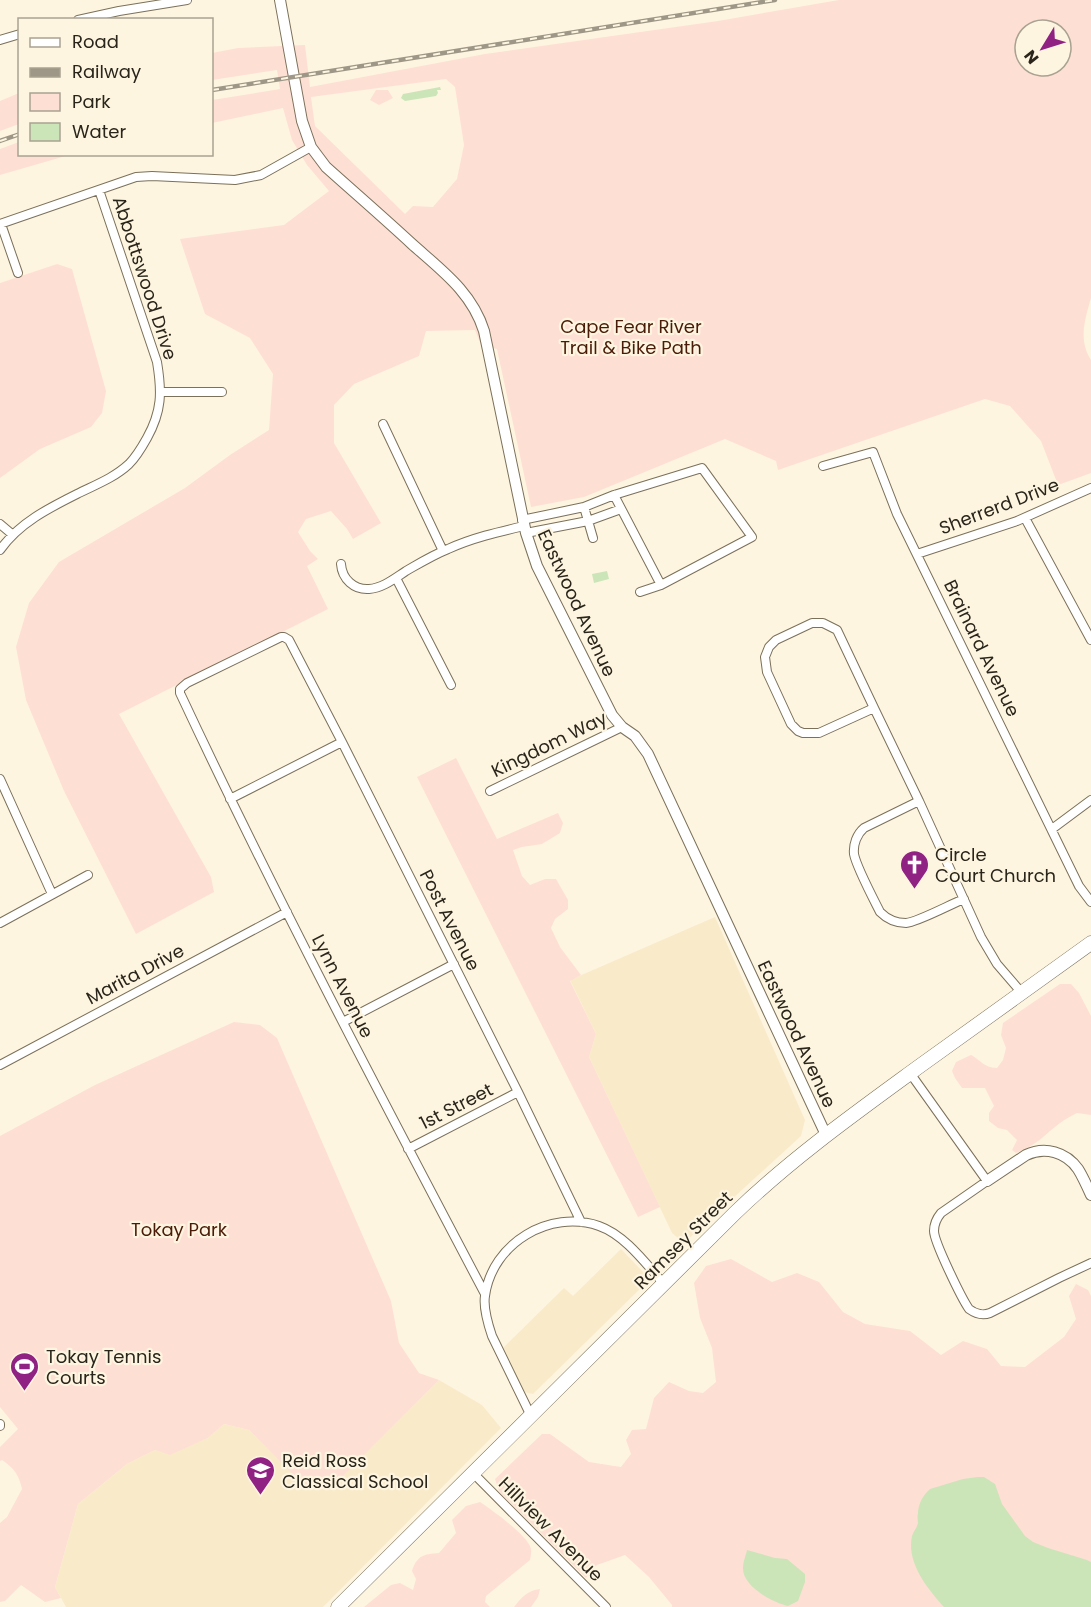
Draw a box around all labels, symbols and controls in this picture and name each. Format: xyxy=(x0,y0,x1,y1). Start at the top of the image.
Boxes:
legend xyxy=(18,18,213,156)
north arrow xyxy=(1013,18,1073,78)
text: Road xyxy=(72,29,119,54)
text: N xyxy=(1019,45,1044,69)
text: Railway xyxy=(72,59,141,84)
text: Park xyxy=(72,89,111,114)
text: Water xyxy=(72,119,126,144)
street label: Abbottswood Drive xyxy=(107,193,183,363)
park label: Cape Fear River Trail & Bike Path xyxy=(560,314,702,360)
street label: Sherrerd Drive xyxy=(935,472,1063,540)
street label: Eastwood Avenue xyxy=(532,525,622,681)
street label: Brainard Avenue xyxy=(938,575,1026,721)
street label: Kingdom Way xyxy=(487,705,611,783)
place label: Circle Court Church xyxy=(935,842,1056,888)
church icon: Circle Court Church xyxy=(898,848,930,890)
street label: Post Avenue xyxy=(414,865,486,975)
street label: Lynn Avenue xyxy=(306,930,380,1042)
street label: Marita Drive xyxy=(82,938,188,1010)
street label: Eastwood Avenue xyxy=(752,956,842,1112)
street label: 1st Street xyxy=(415,1077,497,1135)
street label: Ramsey Street xyxy=(628,1185,738,1295)
park label: Tokay Park xyxy=(131,1217,228,1242)
place label: Tokay Tennis Courts xyxy=(46,1344,161,1390)
sports icon: Tokay Tennis Courts xyxy=(9,1350,41,1392)
place label: Reid Ross Classical School xyxy=(282,1448,429,1494)
school or university icon: Reid Ross Classical School xyxy=(245,1454,277,1496)
street label: Hillview Avenue xyxy=(493,1471,609,1587)

